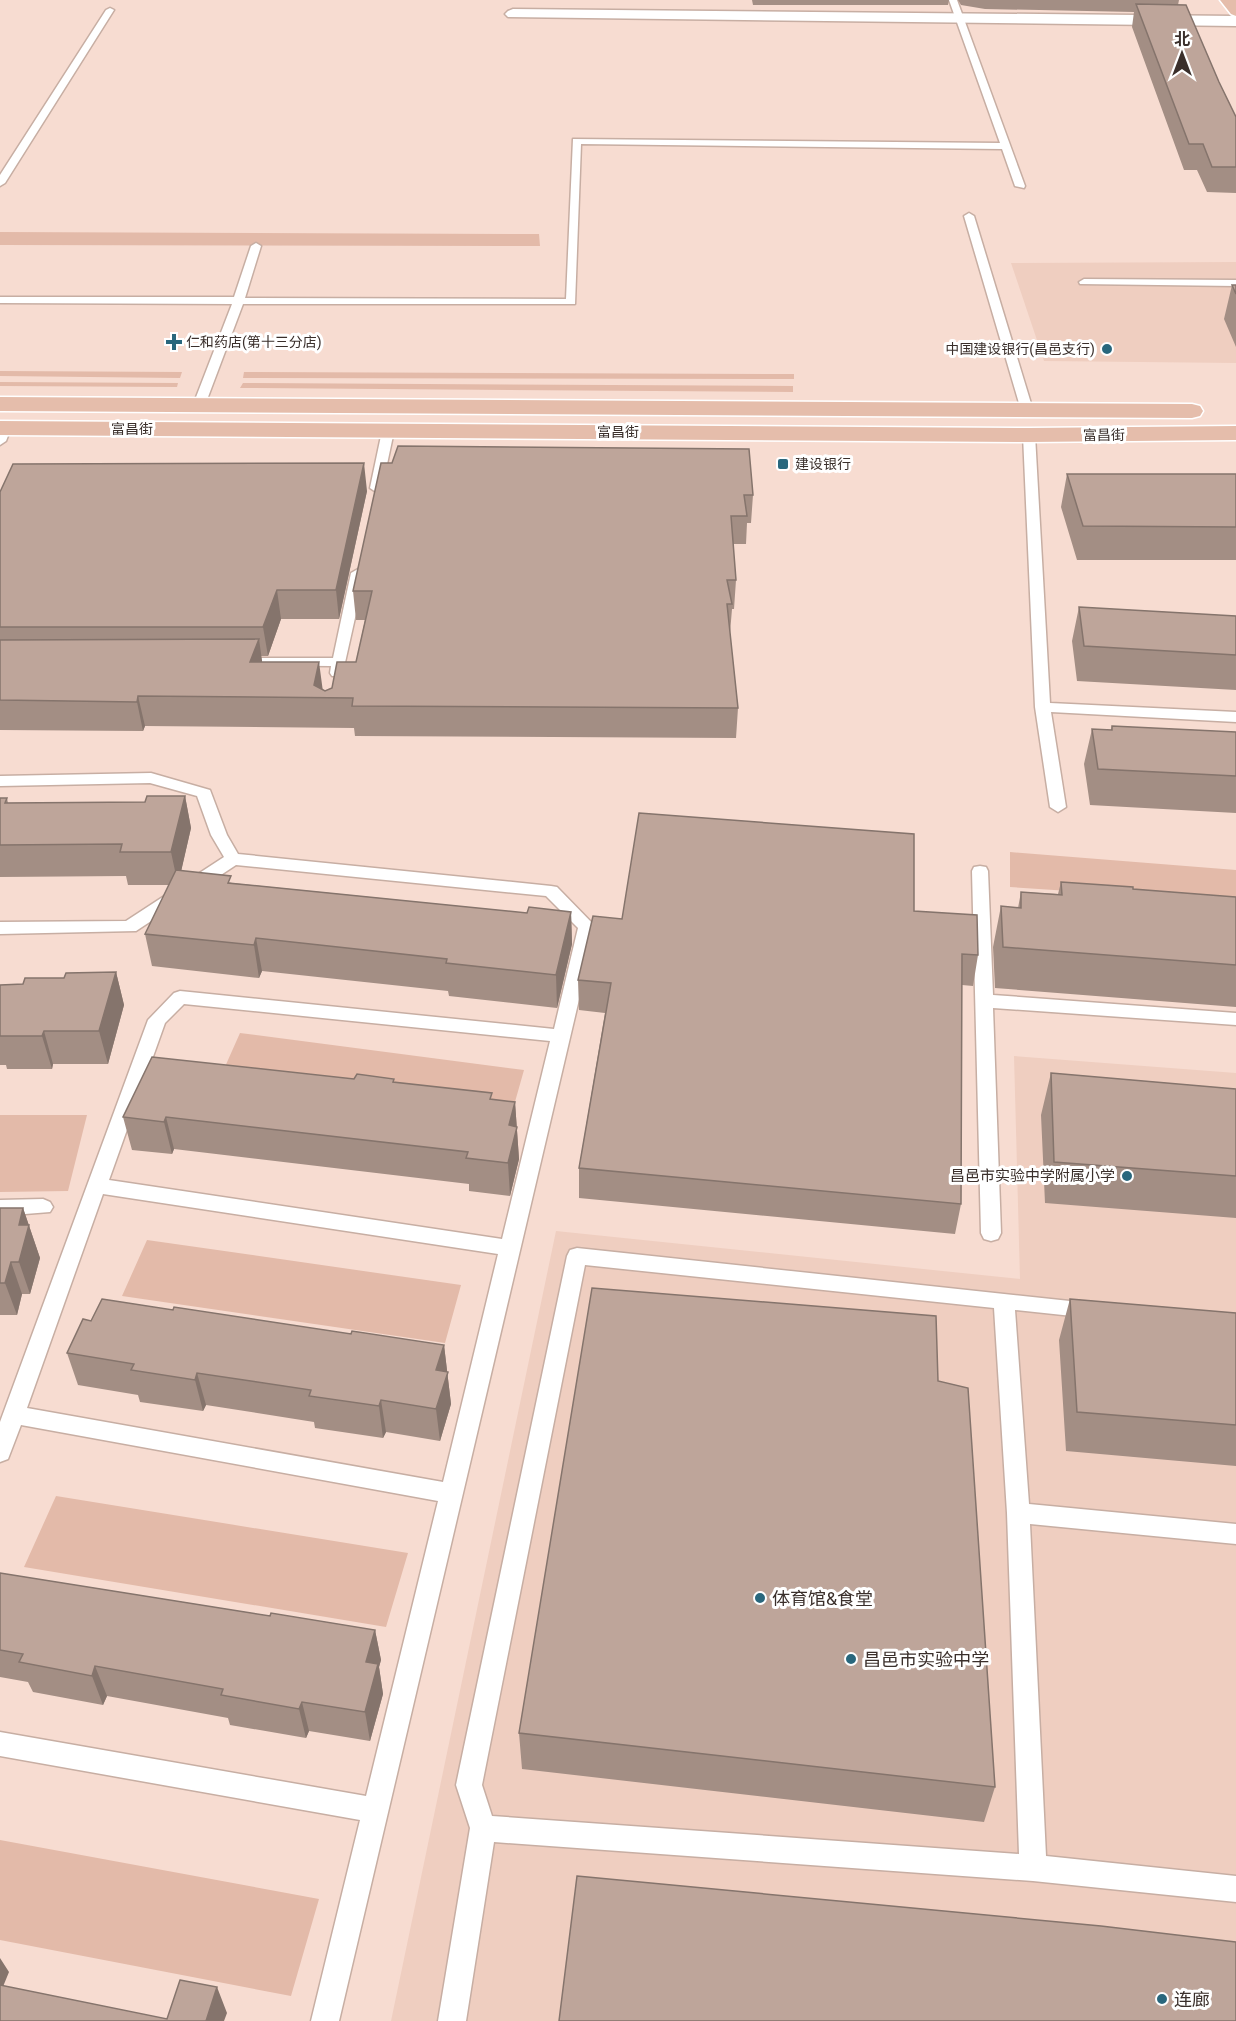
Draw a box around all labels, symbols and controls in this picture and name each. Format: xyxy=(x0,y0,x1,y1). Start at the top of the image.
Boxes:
north arrow xyxy=(1152,24,1212,84)
text: 北 xyxy=(1174,30,1190,49)
place label: 仁和药店(第十三分店) xyxy=(186,334,322,351)
marker: 仁和药店(第十三分店) xyxy=(167,335,181,349)
place label: 中国建设银行(昌邑支行) xyxy=(945,341,1095,358)
marker: 中国建设银行(昌邑支行) xyxy=(1100,342,1114,356)
street label: 富昌街 xyxy=(111,421,153,437)
street label: 富昌街 xyxy=(597,424,639,440)
street label: 富昌街 xyxy=(1083,427,1125,443)
place label: 建设银行 xyxy=(795,456,851,472)
marker: 建设银行 xyxy=(776,457,790,471)
place label: 昌邑市实验中学附属小学 xyxy=(950,1167,1115,1185)
marker: 昌邑市实验中学附属小学 xyxy=(1120,1169,1134,1183)
place label: 体育馆&食堂 xyxy=(772,1588,873,1609)
marker: 体育馆&食堂 xyxy=(753,1591,767,1605)
place label: 昌邑市实验中学 xyxy=(863,1649,989,1670)
marker: 昌邑市实验中学 xyxy=(844,1652,858,1666)
place label: 连廊 xyxy=(1174,1989,1210,2010)
marker: 连廊 xyxy=(1155,1992,1169,2006)

